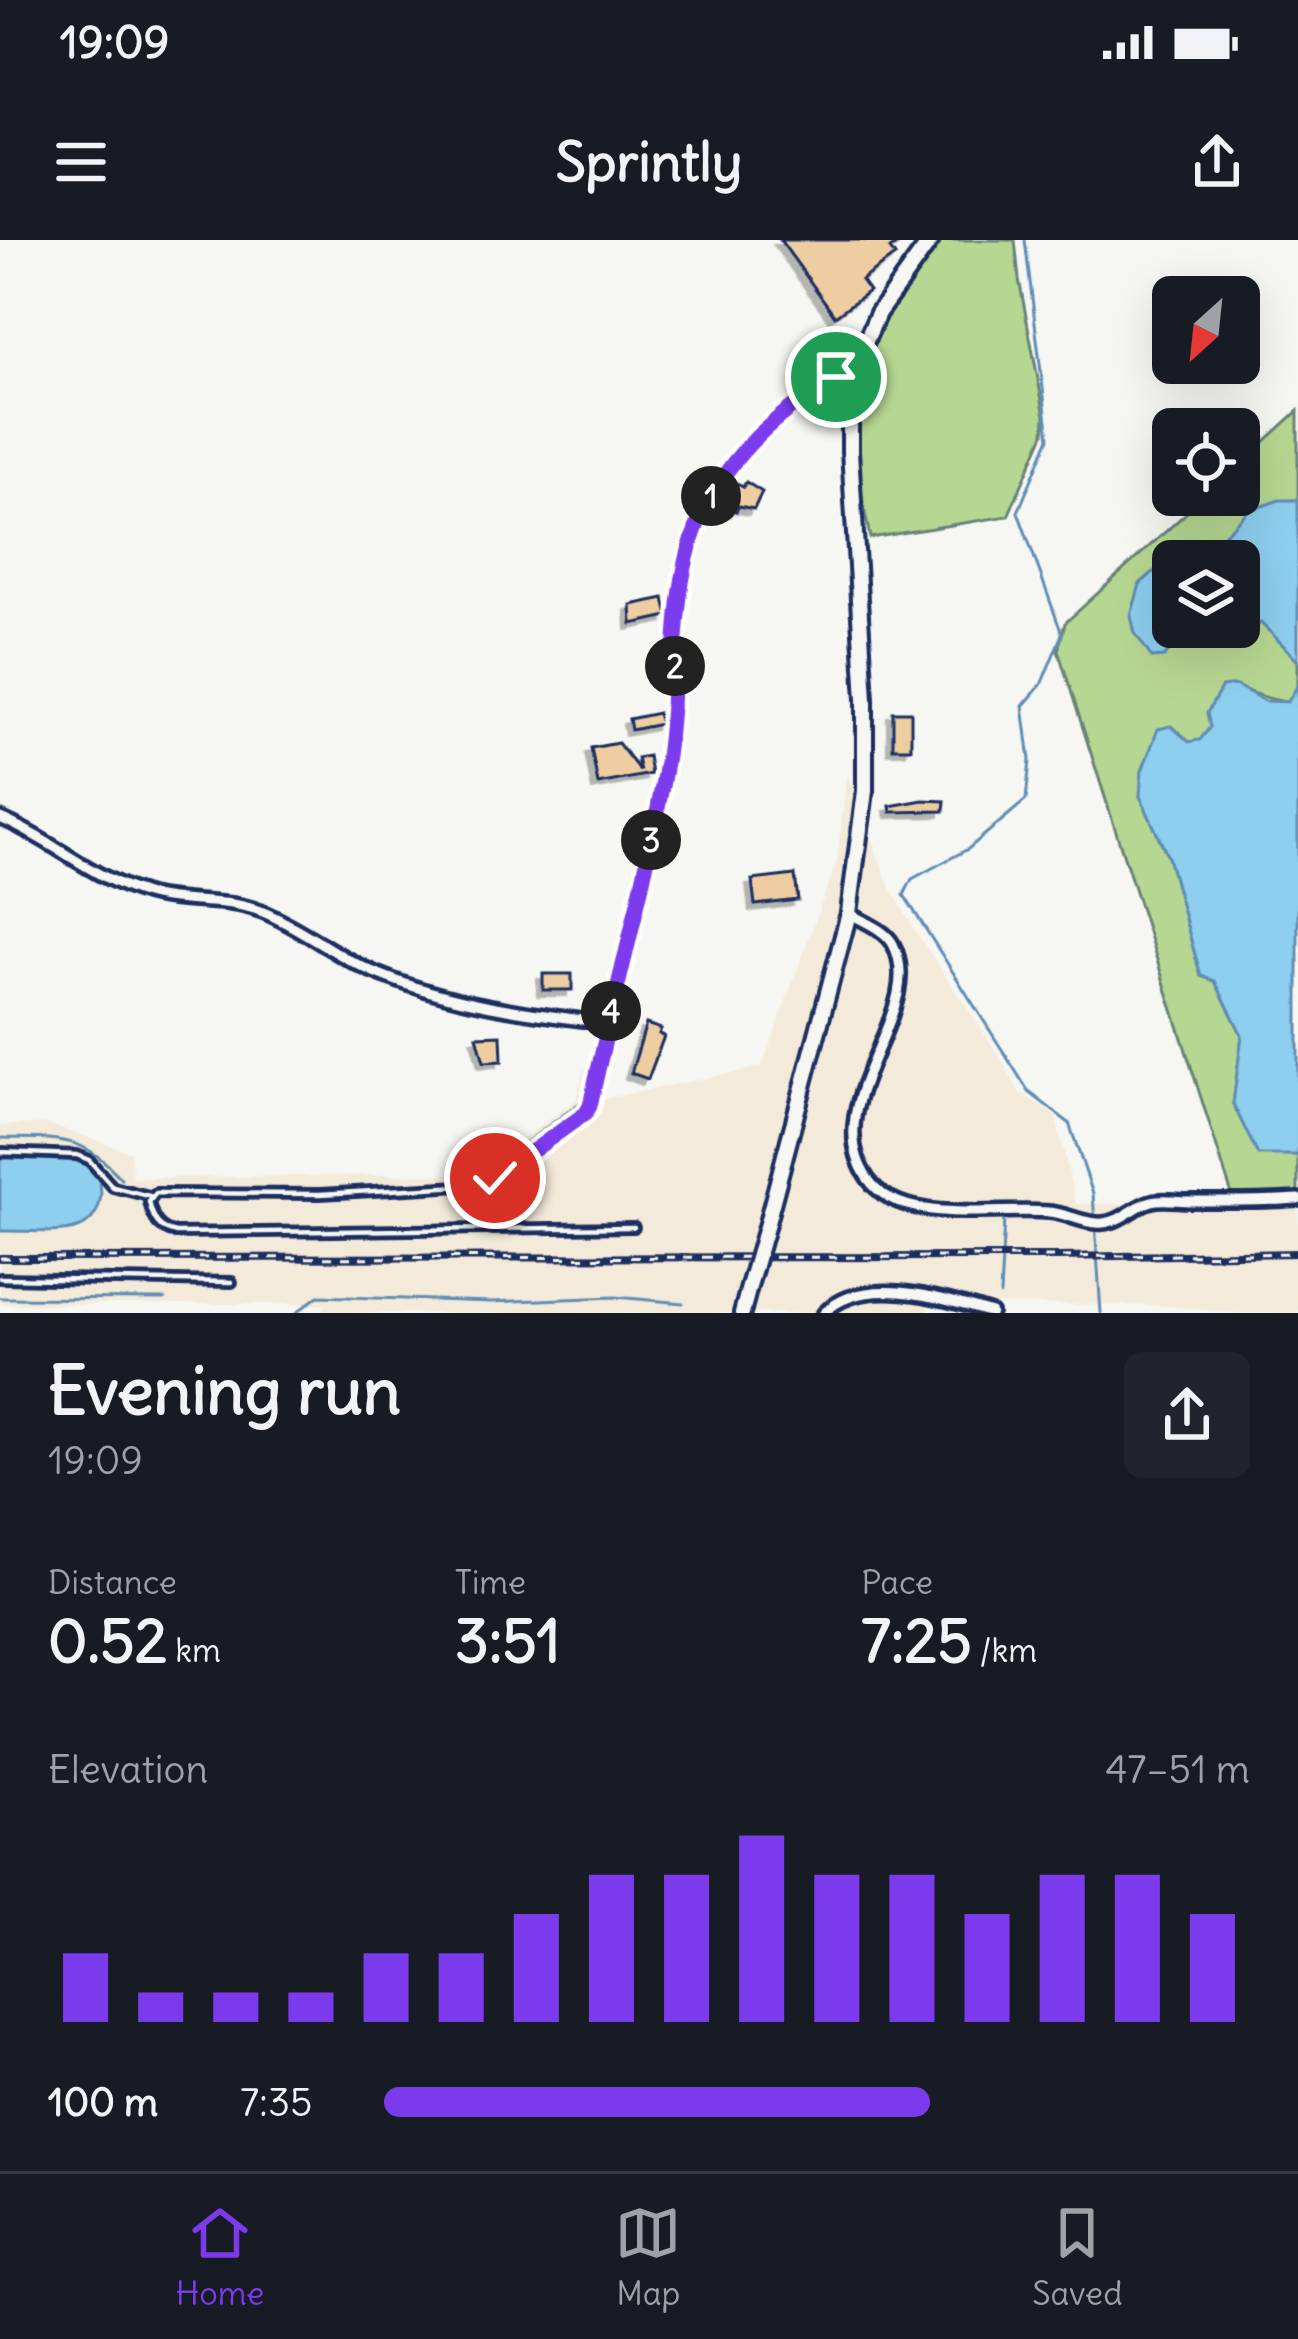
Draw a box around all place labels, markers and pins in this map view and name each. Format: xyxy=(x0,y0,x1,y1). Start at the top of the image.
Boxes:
pin xyxy=(785,326,887,428)
pin: 1 xyxy=(681,466,741,526)
pin: 2 xyxy=(645,636,705,696)
pin: 3 xyxy=(621,810,681,870)
pin: 4 xyxy=(581,981,641,1041)
pin xyxy=(444,1127,546,1229)

